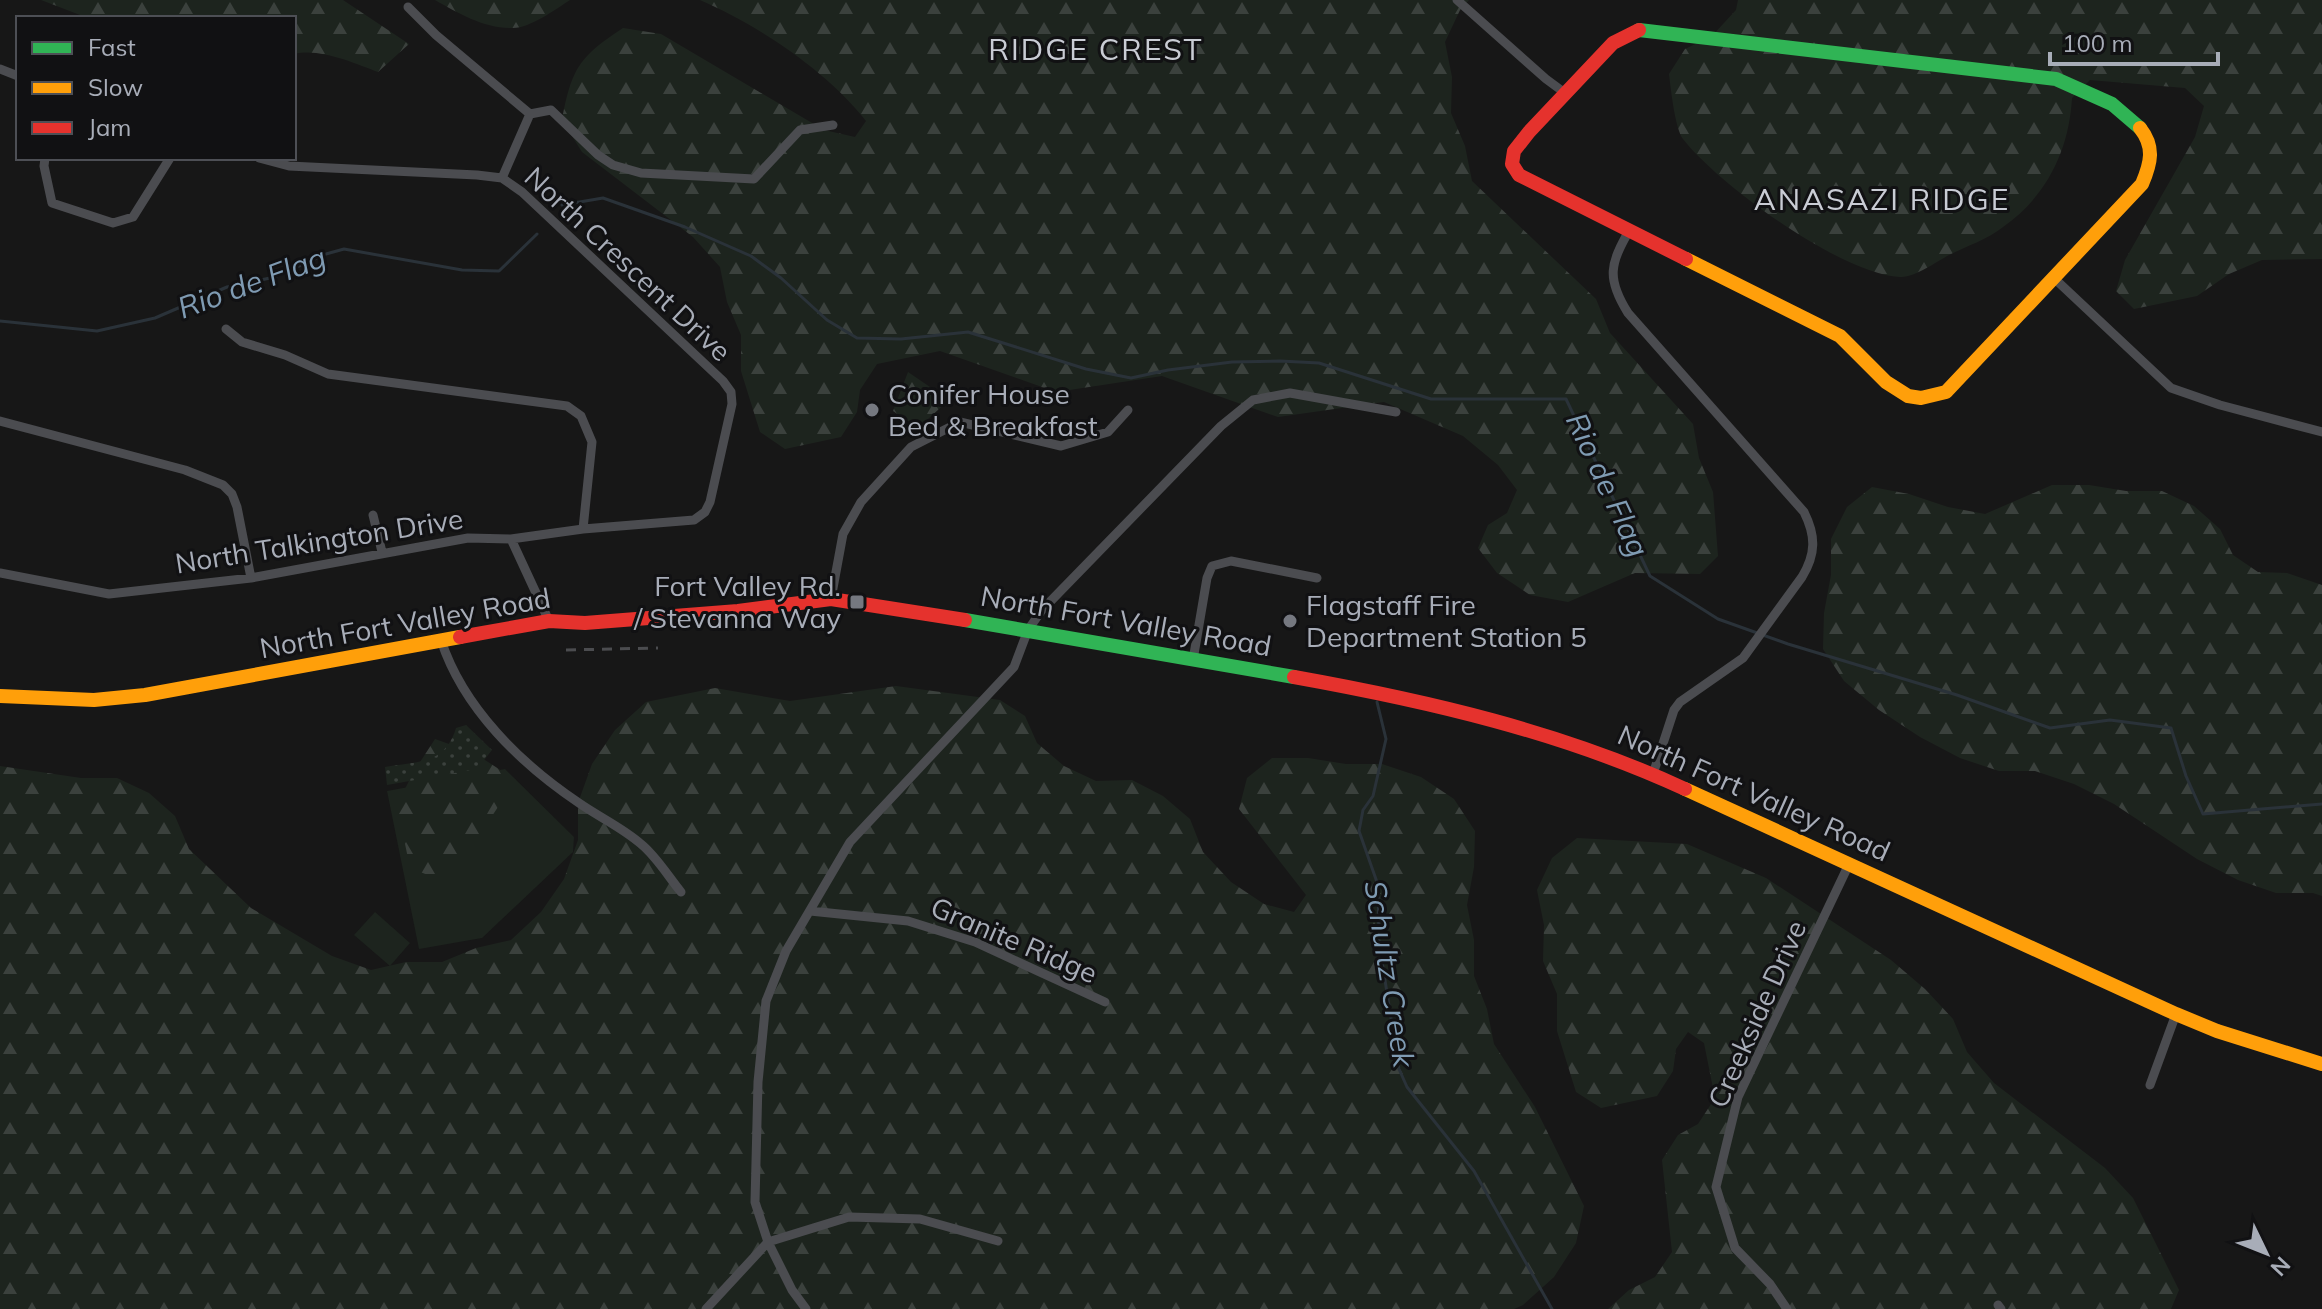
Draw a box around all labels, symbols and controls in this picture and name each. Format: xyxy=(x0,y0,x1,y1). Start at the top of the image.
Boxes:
legend xyxy=(16,16,296,160)
scale bar xyxy=(2050,16,2218,66)
text: 100 m xyxy=(2062,28,2133,58)
district label: RIDGE CREST xyxy=(988,30,1204,68)
text: Fast xyxy=(88,32,136,62)
text: Slow xyxy=(88,72,143,102)
text: Jam xyxy=(88,112,131,142)
street label: North Crescent Drive xyxy=(518,159,739,368)
district label: ANASAZI RIDGE xyxy=(1754,180,2010,218)
water label: Rio de Flag xyxy=(172,238,331,326)
place label: Conifer House Bed & Breakfast xyxy=(888,376,1098,443)
marker: Conifer House Bed & Breakfast xyxy=(863,401,881,419)
water label: Rio de Flag xyxy=(1558,406,1658,563)
street label: North Talkington Drive xyxy=(172,500,465,581)
place label: Fort Valley Rd. / Stevanna Way xyxy=(633,568,841,635)
street label: North Fort Valley Road xyxy=(978,578,1274,663)
street label: North Fort Valley Road xyxy=(257,580,553,665)
place label: Flagstaff Fire Department Station 5 xyxy=(1306,587,1587,654)
marker: Fort Valley Rd. / Stevanna Way xyxy=(848,593,866,611)
marker: Flagstaff Fire Department Station 5 xyxy=(1281,612,1299,630)
street label: North Fort Valley Road xyxy=(1613,717,1896,868)
water label: Schultz Creek xyxy=(1356,878,1424,1072)
street label: Granite Ridge xyxy=(926,889,1103,990)
street label: Creekside Drive xyxy=(1700,915,1813,1113)
north arrow xyxy=(2226,1213,2306,1293)
text: N xyxy=(2265,1251,2297,1282)

